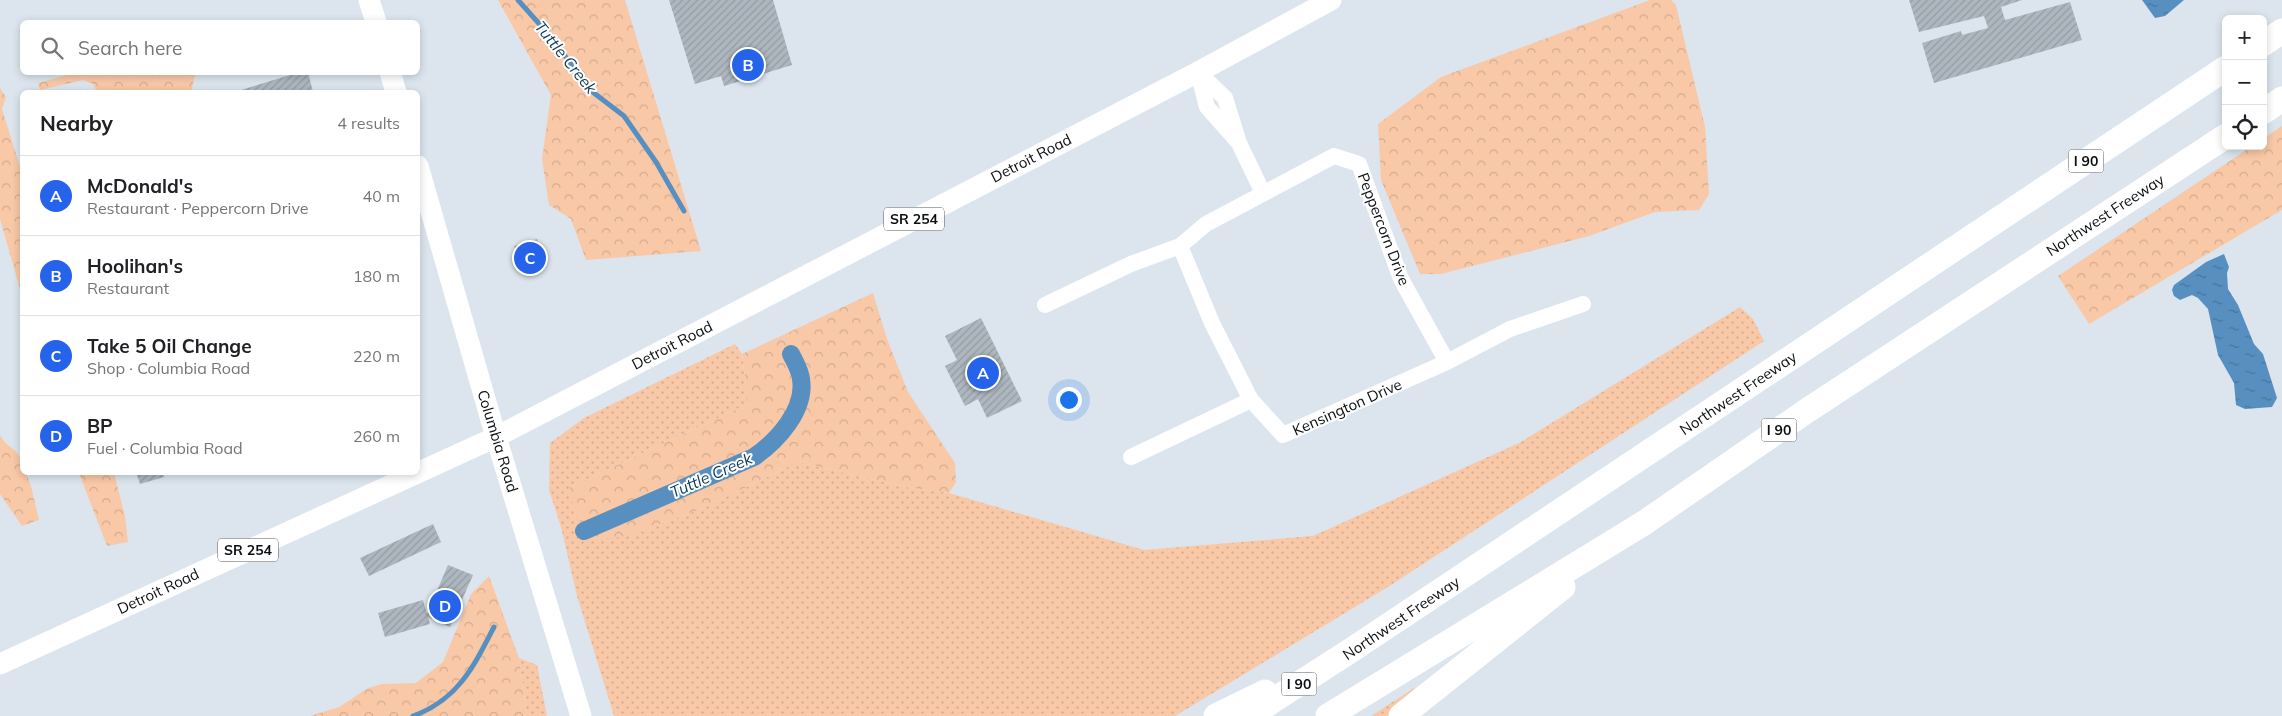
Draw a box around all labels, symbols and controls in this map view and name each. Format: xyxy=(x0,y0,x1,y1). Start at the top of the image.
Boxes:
map controls xyxy=(2222,15,2267,150)
button: + xyxy=(2222,15,2267,60)
water label: Tuttle Creek xyxy=(531,17,602,98)
search box xyxy=(20,20,420,75)
icon: search xyxy=(38,34,66,62)
text: Search here xyxy=(78,36,182,60)
pin: B xyxy=(732,46,764,84)
button: − xyxy=(2222,60,2267,105)
button: locate xyxy=(2222,105,2267,150)
text: Nearby xyxy=(40,110,113,136)
text: 4 results xyxy=(337,113,400,133)
street label: Detroit Road xyxy=(987,130,1075,186)
road number: I 90 xyxy=(2068,150,2104,172)
street label: Peppercorn Drive xyxy=(1354,170,1414,288)
street label: Northwest Freeway xyxy=(2042,170,2168,260)
text: McDonald's xyxy=(87,174,193,198)
text: A xyxy=(50,186,62,206)
text: 40 m xyxy=(363,186,400,206)
text: Restaurant · Peppercorn Drive xyxy=(87,198,309,218)
road number: SR 254 xyxy=(884,208,944,230)
pin: C xyxy=(514,239,546,277)
text: Hoolihan's xyxy=(87,254,183,278)
text: B xyxy=(50,266,62,286)
text: 180 m xyxy=(353,266,400,286)
text: Restaurant xyxy=(87,278,169,298)
street label: Detroit Road xyxy=(628,317,716,373)
text: Take 5 Oil Change xyxy=(87,334,252,358)
text: C xyxy=(51,346,61,366)
text: 220 m xyxy=(353,346,400,366)
street label: Northwest Freeway xyxy=(1676,347,1800,439)
pin: A xyxy=(967,354,999,392)
text: Shop · Columbia Road xyxy=(87,358,250,378)
street label: Kensington Drive xyxy=(1289,374,1405,440)
your location xyxy=(1056,387,1082,413)
street label: Columbia Road xyxy=(473,388,523,494)
text: BP xyxy=(87,414,113,438)
road number: I 90 xyxy=(1762,418,1796,442)
text: D xyxy=(50,426,62,446)
text: 260 m xyxy=(353,426,400,446)
text: Fuel · Columbia Road xyxy=(87,438,243,458)
water label: Tuttle Creek xyxy=(667,448,756,502)
road number: SR 254 xyxy=(218,538,278,562)
street label: Detroit Road xyxy=(114,564,202,618)
street label: Northwest Freeway xyxy=(1339,572,1463,664)
pin: D xyxy=(429,587,461,625)
road number: I 90 xyxy=(1282,672,1316,696)

